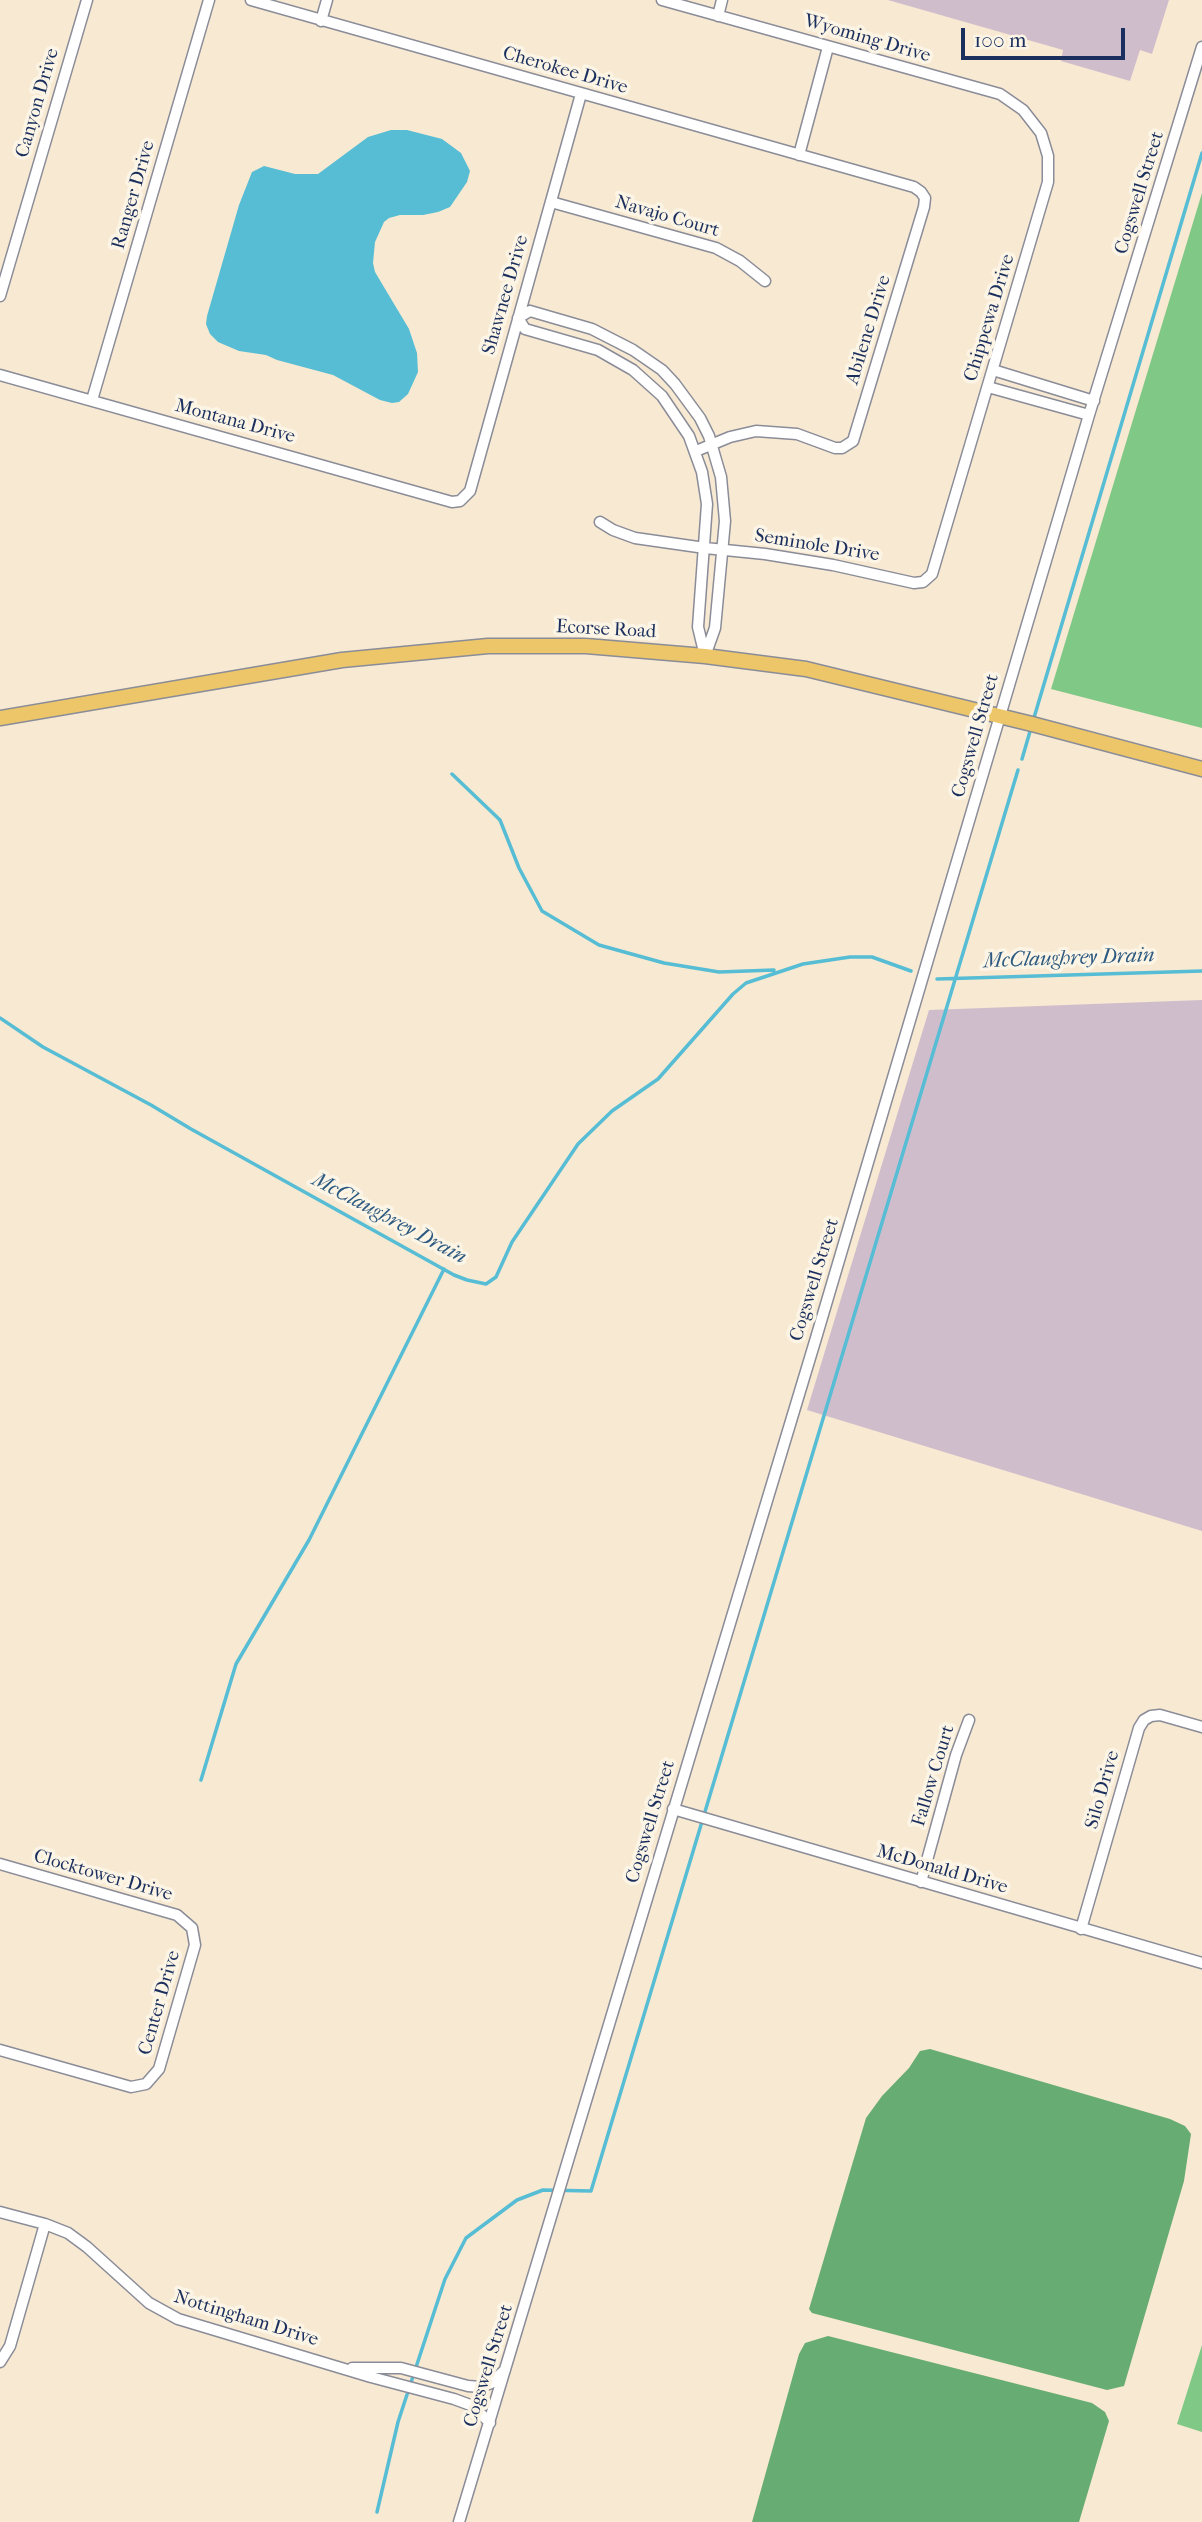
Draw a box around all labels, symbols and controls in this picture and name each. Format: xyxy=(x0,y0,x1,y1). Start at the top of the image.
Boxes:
street label: Wyoming Drive xyxy=(801,10,933,68)
scale bar xyxy=(964,14,1128,58)
text: 100 m xyxy=(974,28,1027,52)
street label: Cherokee Drive xyxy=(500,42,630,100)
street label: Canyon Drive xyxy=(11,46,65,160)
street label: Cogswell Street xyxy=(1110,129,1170,257)
street label: Ranger Drive xyxy=(108,138,160,252)
street label: Navajo Court xyxy=(612,191,722,243)
street label: Shawnee Drive xyxy=(478,233,534,357)
street label: Chippewa Drive xyxy=(960,251,1020,385)
street label: Abilene Drive xyxy=(842,273,896,387)
street label: Montana Drive xyxy=(172,395,298,449)
street label: Seminole Drive xyxy=(753,525,881,567)
street label: Ecorse Road xyxy=(555,616,657,644)
street label: Cogswell Street xyxy=(947,672,1005,800)
water label: McClaughrey Drain xyxy=(983,943,1155,975)
water label: McClaughrey Drain xyxy=(308,1168,470,1270)
street label: Cogswell Street xyxy=(785,1216,845,1344)
street label: Fallow Court xyxy=(908,1723,960,1829)
street label: Silo Drive xyxy=(1081,1748,1125,1832)
street label: Cogswell Street xyxy=(621,1758,681,1886)
street label: McDonald Drive xyxy=(874,1840,1010,1900)
street label: Clocktower Drive xyxy=(31,1845,175,1907)
street label: Center Drive xyxy=(134,1948,186,2058)
street label: Nottingham Drive xyxy=(171,2286,321,2352)
street label: Cogswell Street xyxy=(459,2302,519,2430)

